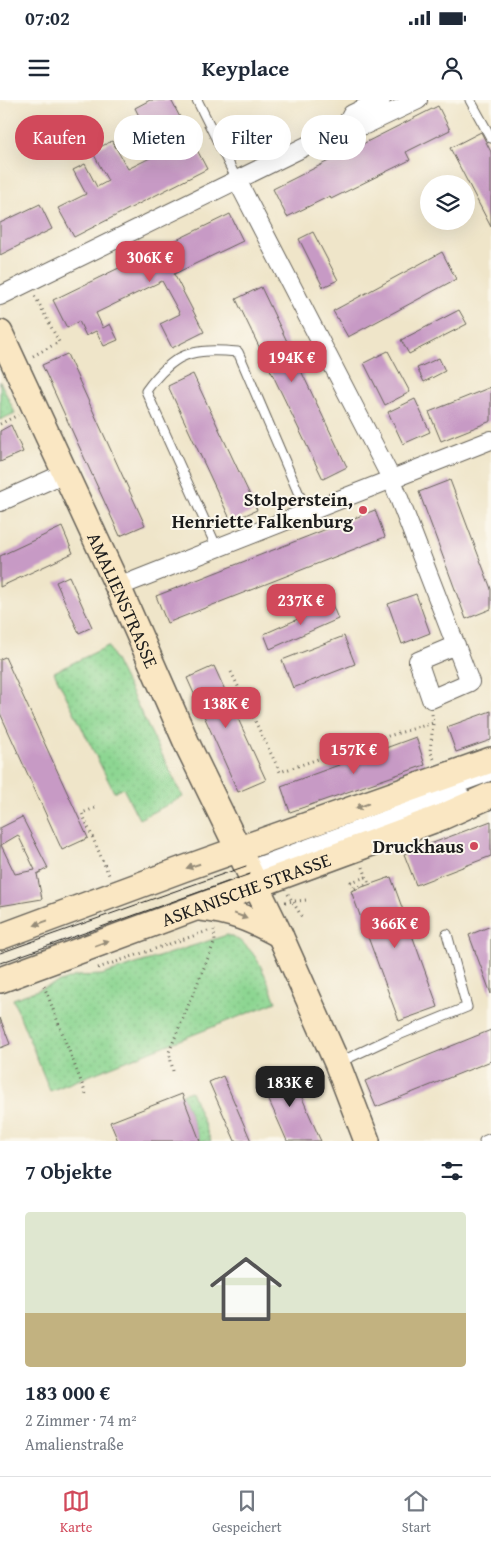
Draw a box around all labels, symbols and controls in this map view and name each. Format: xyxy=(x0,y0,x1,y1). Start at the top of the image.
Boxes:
text: 07:02 xyxy=(25,4,70,32)
text: Keyplace xyxy=(202,52,289,84)
icon: menu xyxy=(25,54,53,82)
icon: person xyxy=(438,54,466,82)
chip: Kaufen xyxy=(15,115,104,160)
chip: Mieten xyxy=(114,115,203,160)
chip: Filter xyxy=(213,115,291,160)
chip: Neu xyxy=(301,115,366,160)
map controls xyxy=(420,175,475,230)
button: layers xyxy=(420,175,475,230)
pin: 306K € xyxy=(109,240,191,283)
text: 306K € xyxy=(127,245,173,269)
pin: 194K € xyxy=(251,340,333,383)
text: 194K € xyxy=(269,345,315,369)
place label: Stolperstein, Henriette Falkenburg xyxy=(172,485,354,535)
marker: Stolperstein, Henriette Falkenburg xyxy=(357,504,369,516)
street label: AMALIENSTRASSE xyxy=(80,527,166,673)
pin: 237K € xyxy=(260,584,342,626)
text: 237K € xyxy=(278,588,324,612)
pin: 138K € xyxy=(185,686,267,729)
text: 138K € xyxy=(203,691,249,715)
pin: 157K € xyxy=(313,732,395,775)
text: 157K € xyxy=(331,737,377,761)
one-way arrow xyxy=(355,802,369,810)
place label: Druckhaus xyxy=(373,832,464,860)
marker: Druckhaus xyxy=(468,840,480,852)
street label: ASKANISCHE STRASSE xyxy=(157,845,335,933)
one-way arrow xyxy=(185,862,200,870)
pin: 366K € xyxy=(354,906,436,949)
text: 366K € xyxy=(372,911,418,935)
one-way arrow xyxy=(233,913,248,920)
one-way arrow xyxy=(33,920,48,927)
one-way arrow xyxy=(95,939,110,947)
pin: 183K € xyxy=(249,1066,331,1108)
text: 183K € xyxy=(267,1070,313,1094)
text: 7 Objekte xyxy=(25,1156,112,1187)
icon: filters xyxy=(438,1157,466,1185)
icon: home xyxy=(201,1244,291,1334)
text: 183 000 € xyxy=(25,1377,110,1408)
text: 2 Zimmer · 74 m² xyxy=(25,1408,137,1432)
text: Amalienstraße xyxy=(25,1432,124,1456)
tab: Karte xyxy=(60,1487,92,1537)
tab: Gespeichert xyxy=(212,1487,282,1537)
tab: Start xyxy=(402,1487,431,1537)

